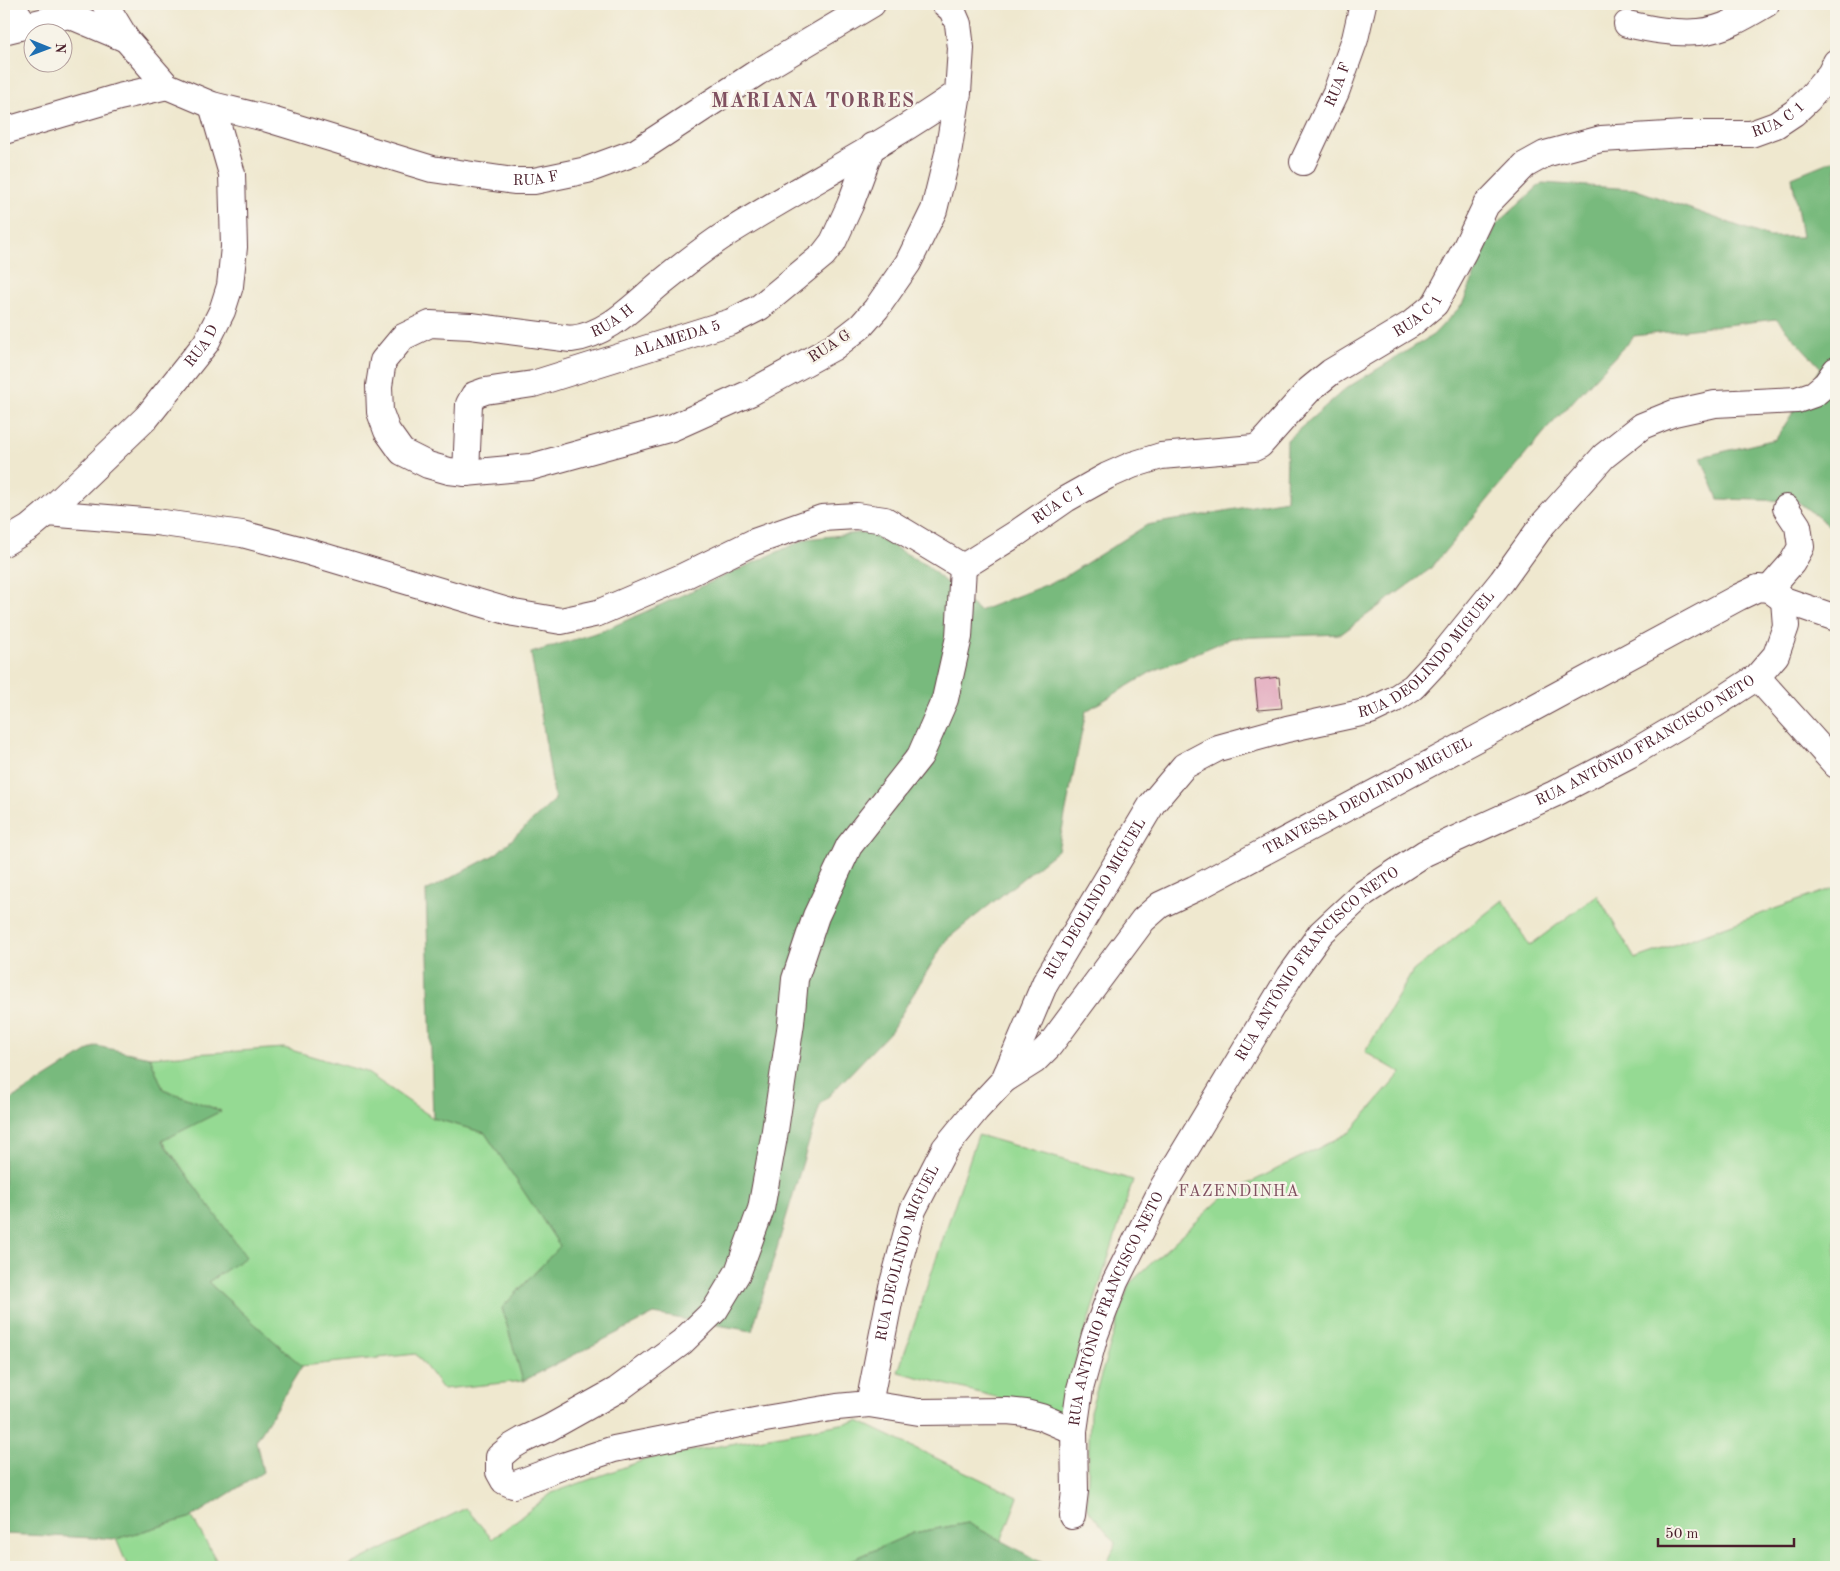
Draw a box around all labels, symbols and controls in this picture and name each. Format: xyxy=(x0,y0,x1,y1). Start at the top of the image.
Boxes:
north arrow xyxy=(22,22,72,72)
text: N xyxy=(53,43,67,54)
street label: RUA F xyxy=(1323,61,1353,109)
district label: MARIANA TORRES xyxy=(711,92,915,112)
street label: RUA C 1 xyxy=(1750,99,1808,141)
street label: RUA F xyxy=(513,169,560,189)
street label: RUA C 1 xyxy=(1391,293,1446,340)
street label: RUA H xyxy=(589,302,637,341)
street label: ALAMEDA 5 xyxy=(631,318,722,360)
street label: RUA D xyxy=(182,323,221,370)
street label: RUA G xyxy=(806,328,854,366)
street label: RUA C 1 xyxy=(1030,483,1087,527)
street label: RUA DEOLINDO MIGUEL xyxy=(1356,589,1498,721)
street label: RUA ANTÔNIO FRANCISCO NETO xyxy=(1533,673,1758,809)
street label: TRAVESSA DEOLINDO MIGUEL xyxy=(1261,735,1475,858)
street label: RUA DEOLINDO MIGUEL xyxy=(1042,816,1149,982)
street label: RUA ANTÔNIO FRANCISCO NETO xyxy=(1233,865,1402,1064)
street label: RUA DEOLINDO MIGUEL xyxy=(874,1163,942,1342)
district label: FAZENDINHA xyxy=(1178,1184,1300,1200)
street label: RUA ANTÔNIO FRANCISCO NETO xyxy=(1067,1190,1167,1427)
scale bar xyxy=(1658,1516,1794,1548)
text: 50 m xyxy=(1665,1527,1699,1542)

